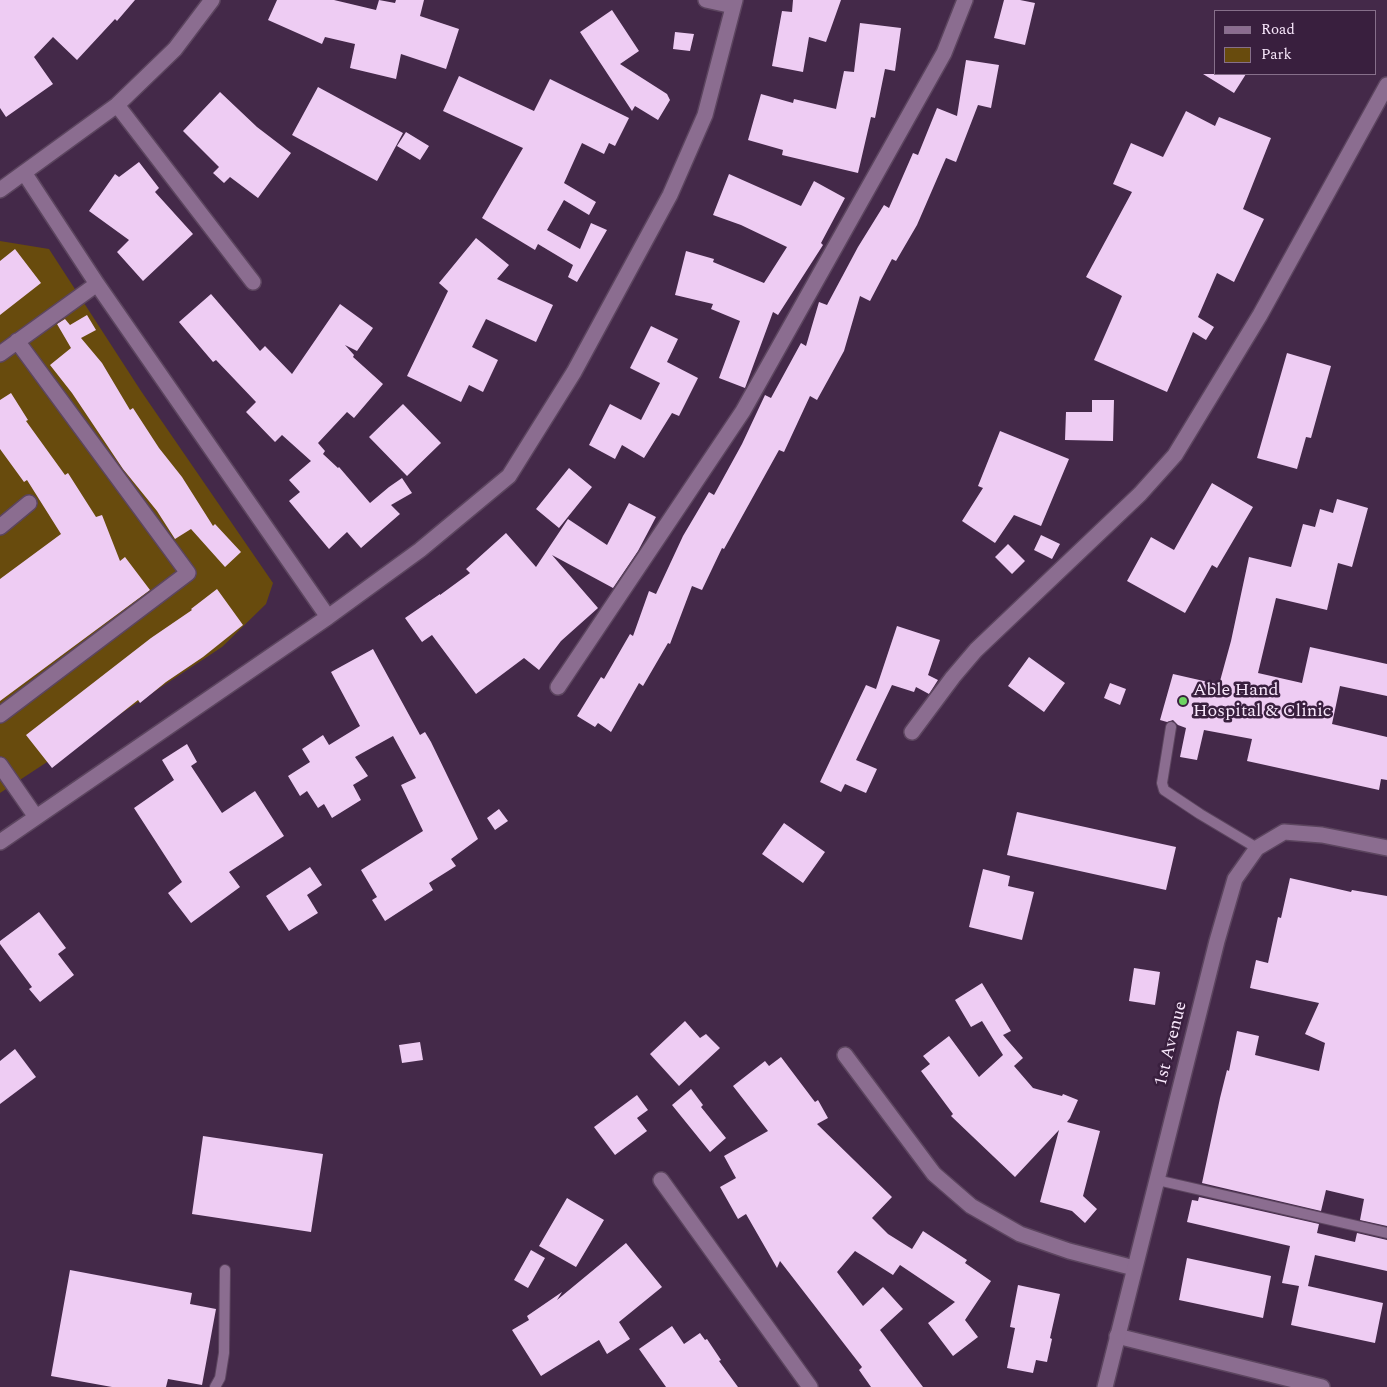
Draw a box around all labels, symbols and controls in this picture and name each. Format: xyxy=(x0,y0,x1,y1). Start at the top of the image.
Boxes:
legend xyxy=(1214,10,1377,75)
text: Road xyxy=(1261,18,1295,41)
text: Park xyxy=(1261,43,1292,66)
place label: Able Hand Hospital & Clinic xyxy=(1193,680,1331,722)
marker: Able Hand Hospital & Clinic xyxy=(1177,695,1189,707)
street label: 1st Avenue xyxy=(1151,999,1193,1089)

